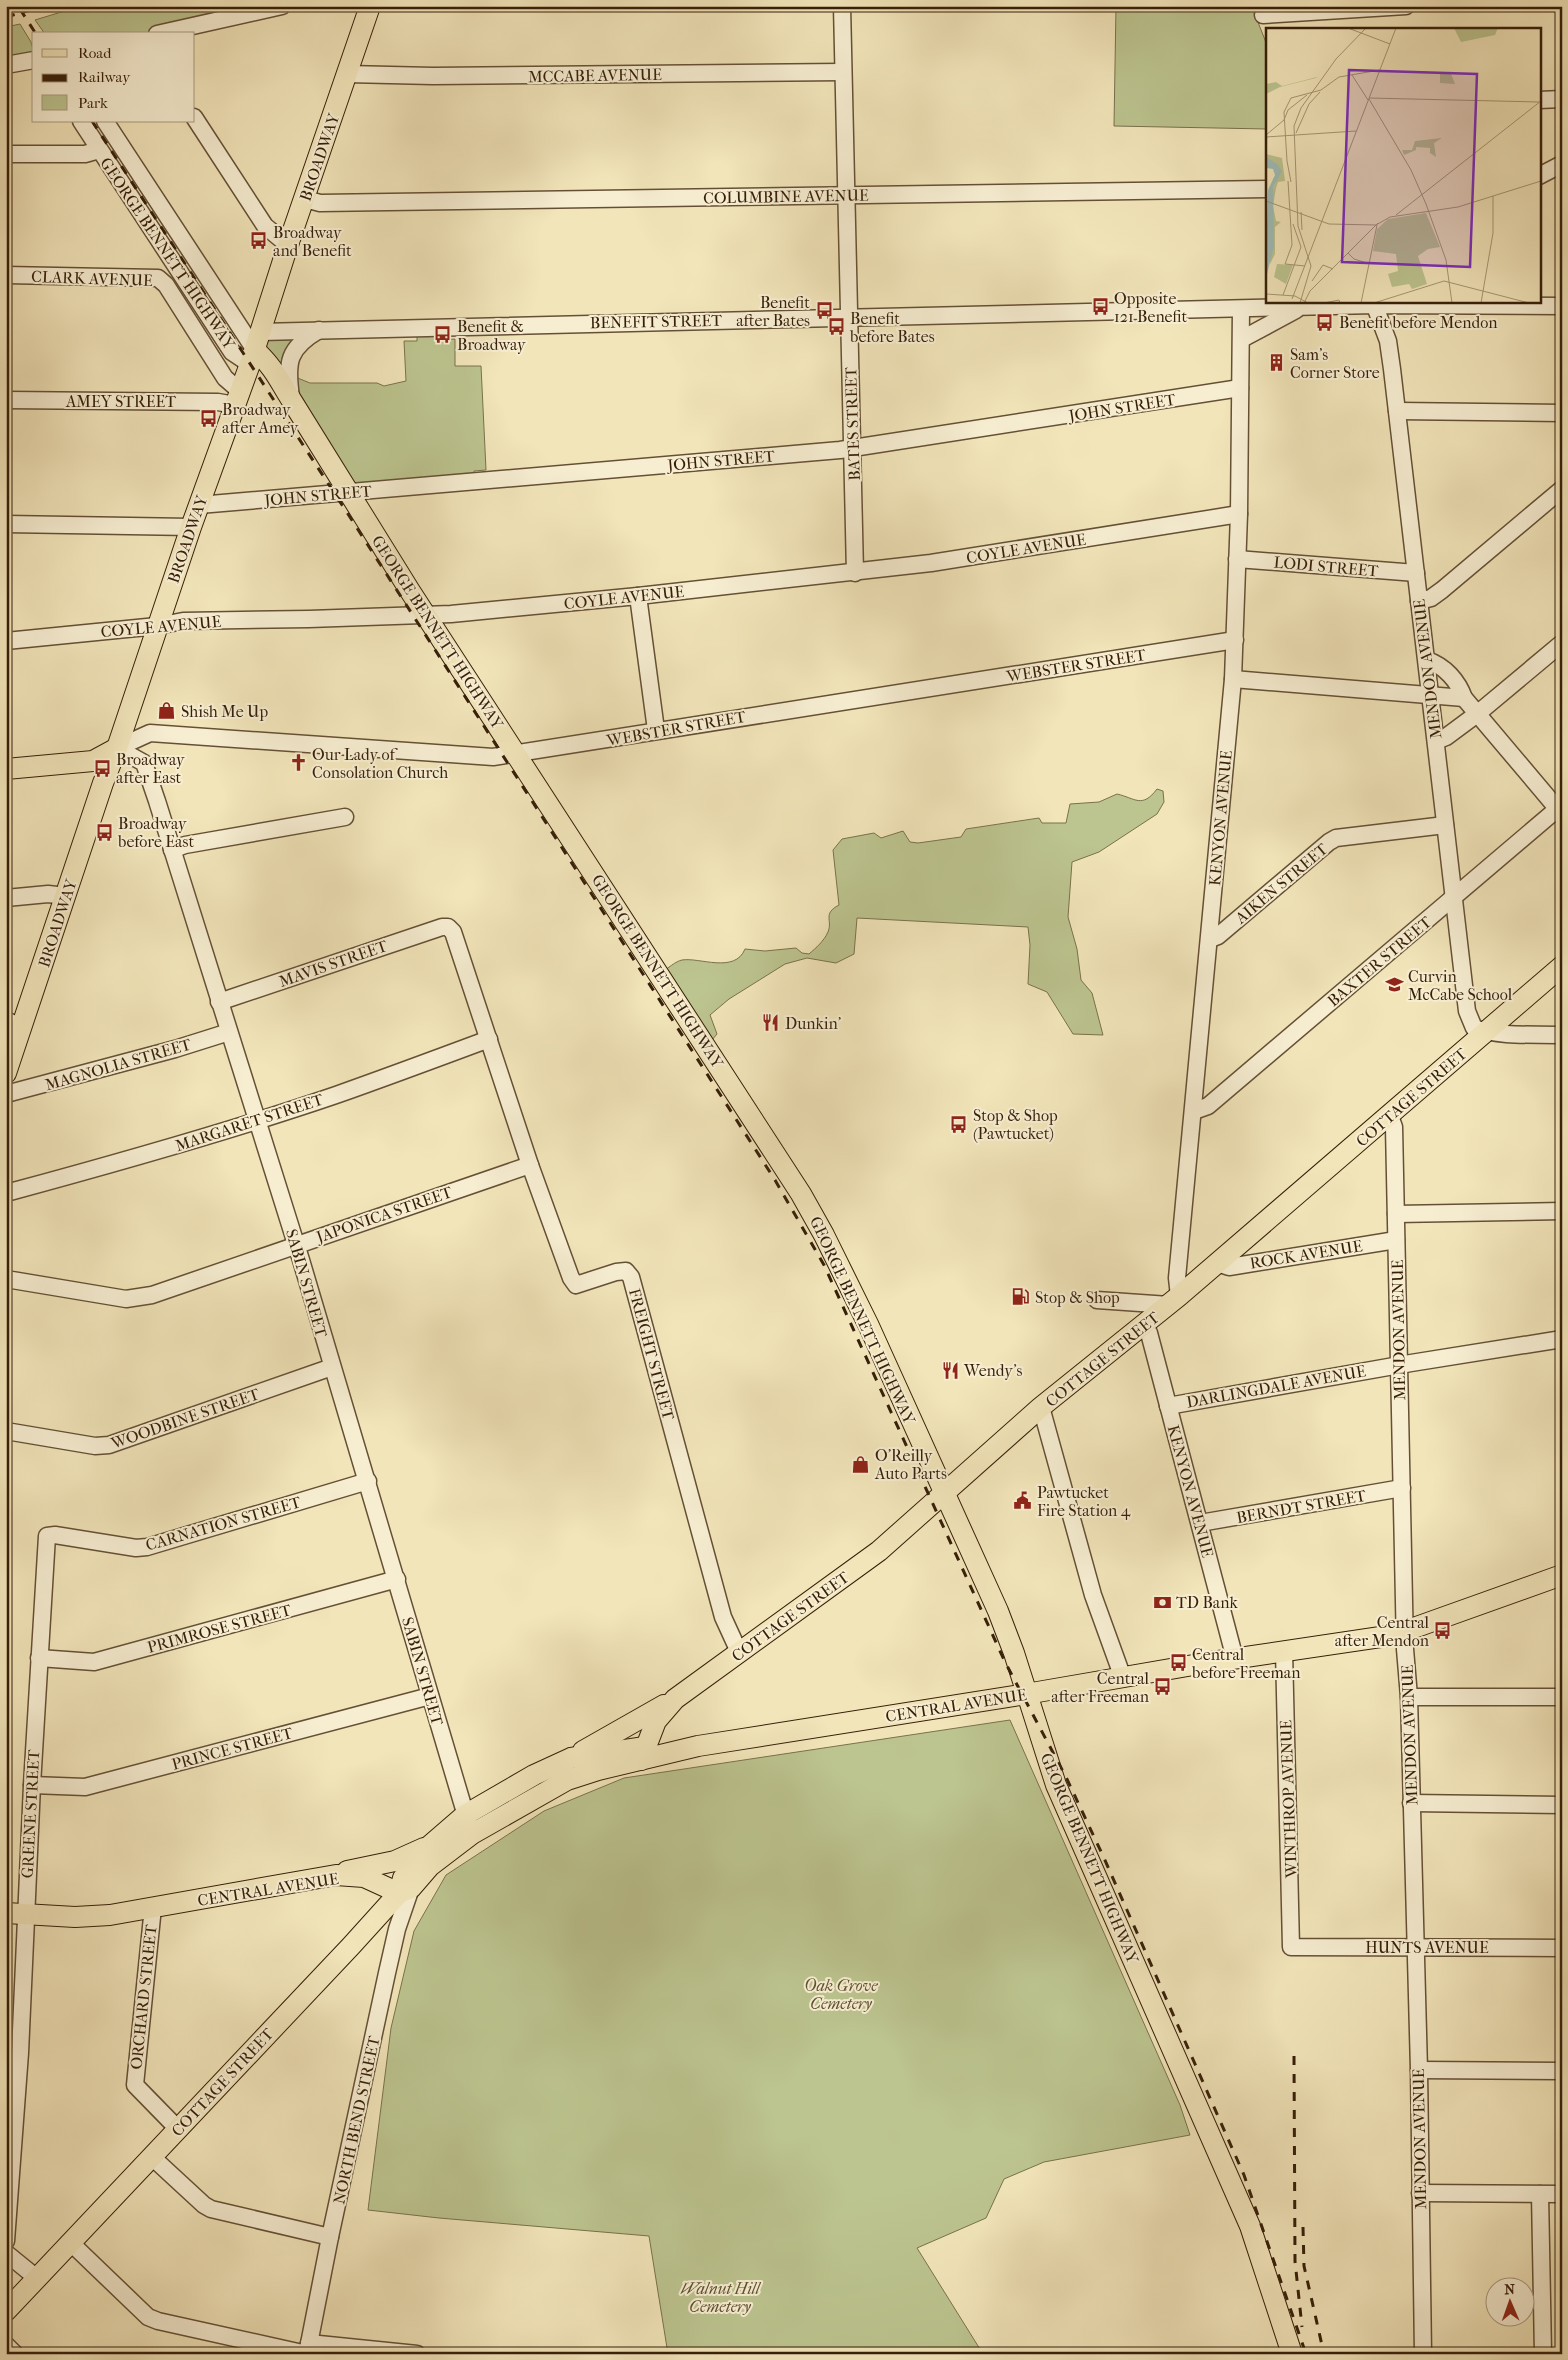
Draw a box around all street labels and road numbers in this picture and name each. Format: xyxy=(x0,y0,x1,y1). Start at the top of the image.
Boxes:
street label: MCCABE AVENUE xyxy=(528,65,662,86)
street label: BROADWAY xyxy=(296,110,344,204)
street label: GEORGE BENNETT HIGHWAY xyxy=(96,154,240,354)
street label: COLUMBINE AVENUE xyxy=(703,186,869,207)
street label: CLARK AVENUE xyxy=(31,267,153,290)
street label: BENEFIT STREET xyxy=(590,311,722,332)
street label: BATES STREET xyxy=(841,367,864,481)
street label: JOHN STREET xyxy=(1066,390,1177,426)
street label: AMEY STREET xyxy=(65,392,176,411)
street label: JOHN STREET xyxy=(665,446,776,475)
street label: JOHN STREET xyxy=(262,481,373,510)
street label: BROADWAY xyxy=(164,492,212,586)
street label: COYLE AVENUE xyxy=(965,530,1087,567)
street label: GEORGE BENNETT HIGHWAY xyxy=(368,532,508,734)
street label: LODI STREET xyxy=(1273,552,1379,581)
street label: COYLE AVENUE xyxy=(563,582,685,613)
street label: MENDON AVENUE xyxy=(1409,598,1446,740)
street label: COYLE AVENUE xyxy=(100,612,222,641)
street label: WEBSTER STREET xyxy=(1004,645,1147,686)
street label: WEBSTER STREET xyxy=(604,707,747,750)
street label: KENYON AVENUE xyxy=(1205,749,1236,887)
street label: AIKEN STREET xyxy=(1231,839,1331,928)
street label: GEORGE BENNETT HIGHWAY xyxy=(588,871,728,1073)
street label: BROADWAY xyxy=(34,876,81,970)
street label: BAXTER STREET xyxy=(1323,912,1435,1010)
street label: MAVIS STREET xyxy=(276,936,390,991)
street label: MAGNOLIA STREET xyxy=(43,1034,194,1094)
street label: COTTAGE STREET xyxy=(1352,1044,1471,1151)
street label: MARGARET STREET xyxy=(173,1090,326,1155)
street label: JAPONICA STREET xyxy=(312,1182,455,1247)
street label: GEORGE BENNETT HIGHWAY xyxy=(806,1213,920,1428)
street label: SABIN STREET xyxy=(282,1227,331,1340)
street label: ROCK AVENUE xyxy=(1249,1236,1364,1273)
street label: MENDON AVENUE xyxy=(1388,1259,1409,1401)
street label: FREIGHT STREET xyxy=(625,1286,678,1422)
street label: COTTAGE STREET xyxy=(1042,1308,1163,1411)
street label: DARLINGDALE AVENUE xyxy=(1185,1361,1368,1412)
street label: WOODBINE STREET xyxy=(108,1384,262,1453)
street label: KENYON AVENUE xyxy=(1164,1423,1217,1560)
street label: BERNDT STREET xyxy=(1235,1486,1368,1527)
street label: CARNATION STREET xyxy=(143,1492,303,1555)
street label: COTTAGE STREET xyxy=(728,1567,853,1665)
street label: PRIMROSE STREET xyxy=(145,1600,293,1657)
street label: SABIN STREET xyxy=(398,1615,447,1728)
street label: MENDON AVENUE xyxy=(1398,1664,1421,1806)
street label: CENTRAL AVENUE xyxy=(884,1685,1028,1726)
street label: WINTHROP AVENUE xyxy=(1276,1719,1301,1879)
street label: PRINCE STREET xyxy=(170,1723,295,1774)
street label: GREENE STREET xyxy=(18,1749,43,1879)
street label: GEORGE BENNETT HIGHWAY xyxy=(1036,1750,1143,1967)
street label: CENTRAL AVENUE xyxy=(196,1869,340,1910)
street label: ORCHARD STREET xyxy=(126,1923,161,2070)
street label: HUNTS AVENUE xyxy=(1365,1938,1489,1957)
street label: COTTAGE STREET xyxy=(168,2024,277,2140)
street label: NORTH BEND STREET xyxy=(329,2034,384,2206)
street label: MENDON AVENUE xyxy=(1409,2068,1430,2210)

